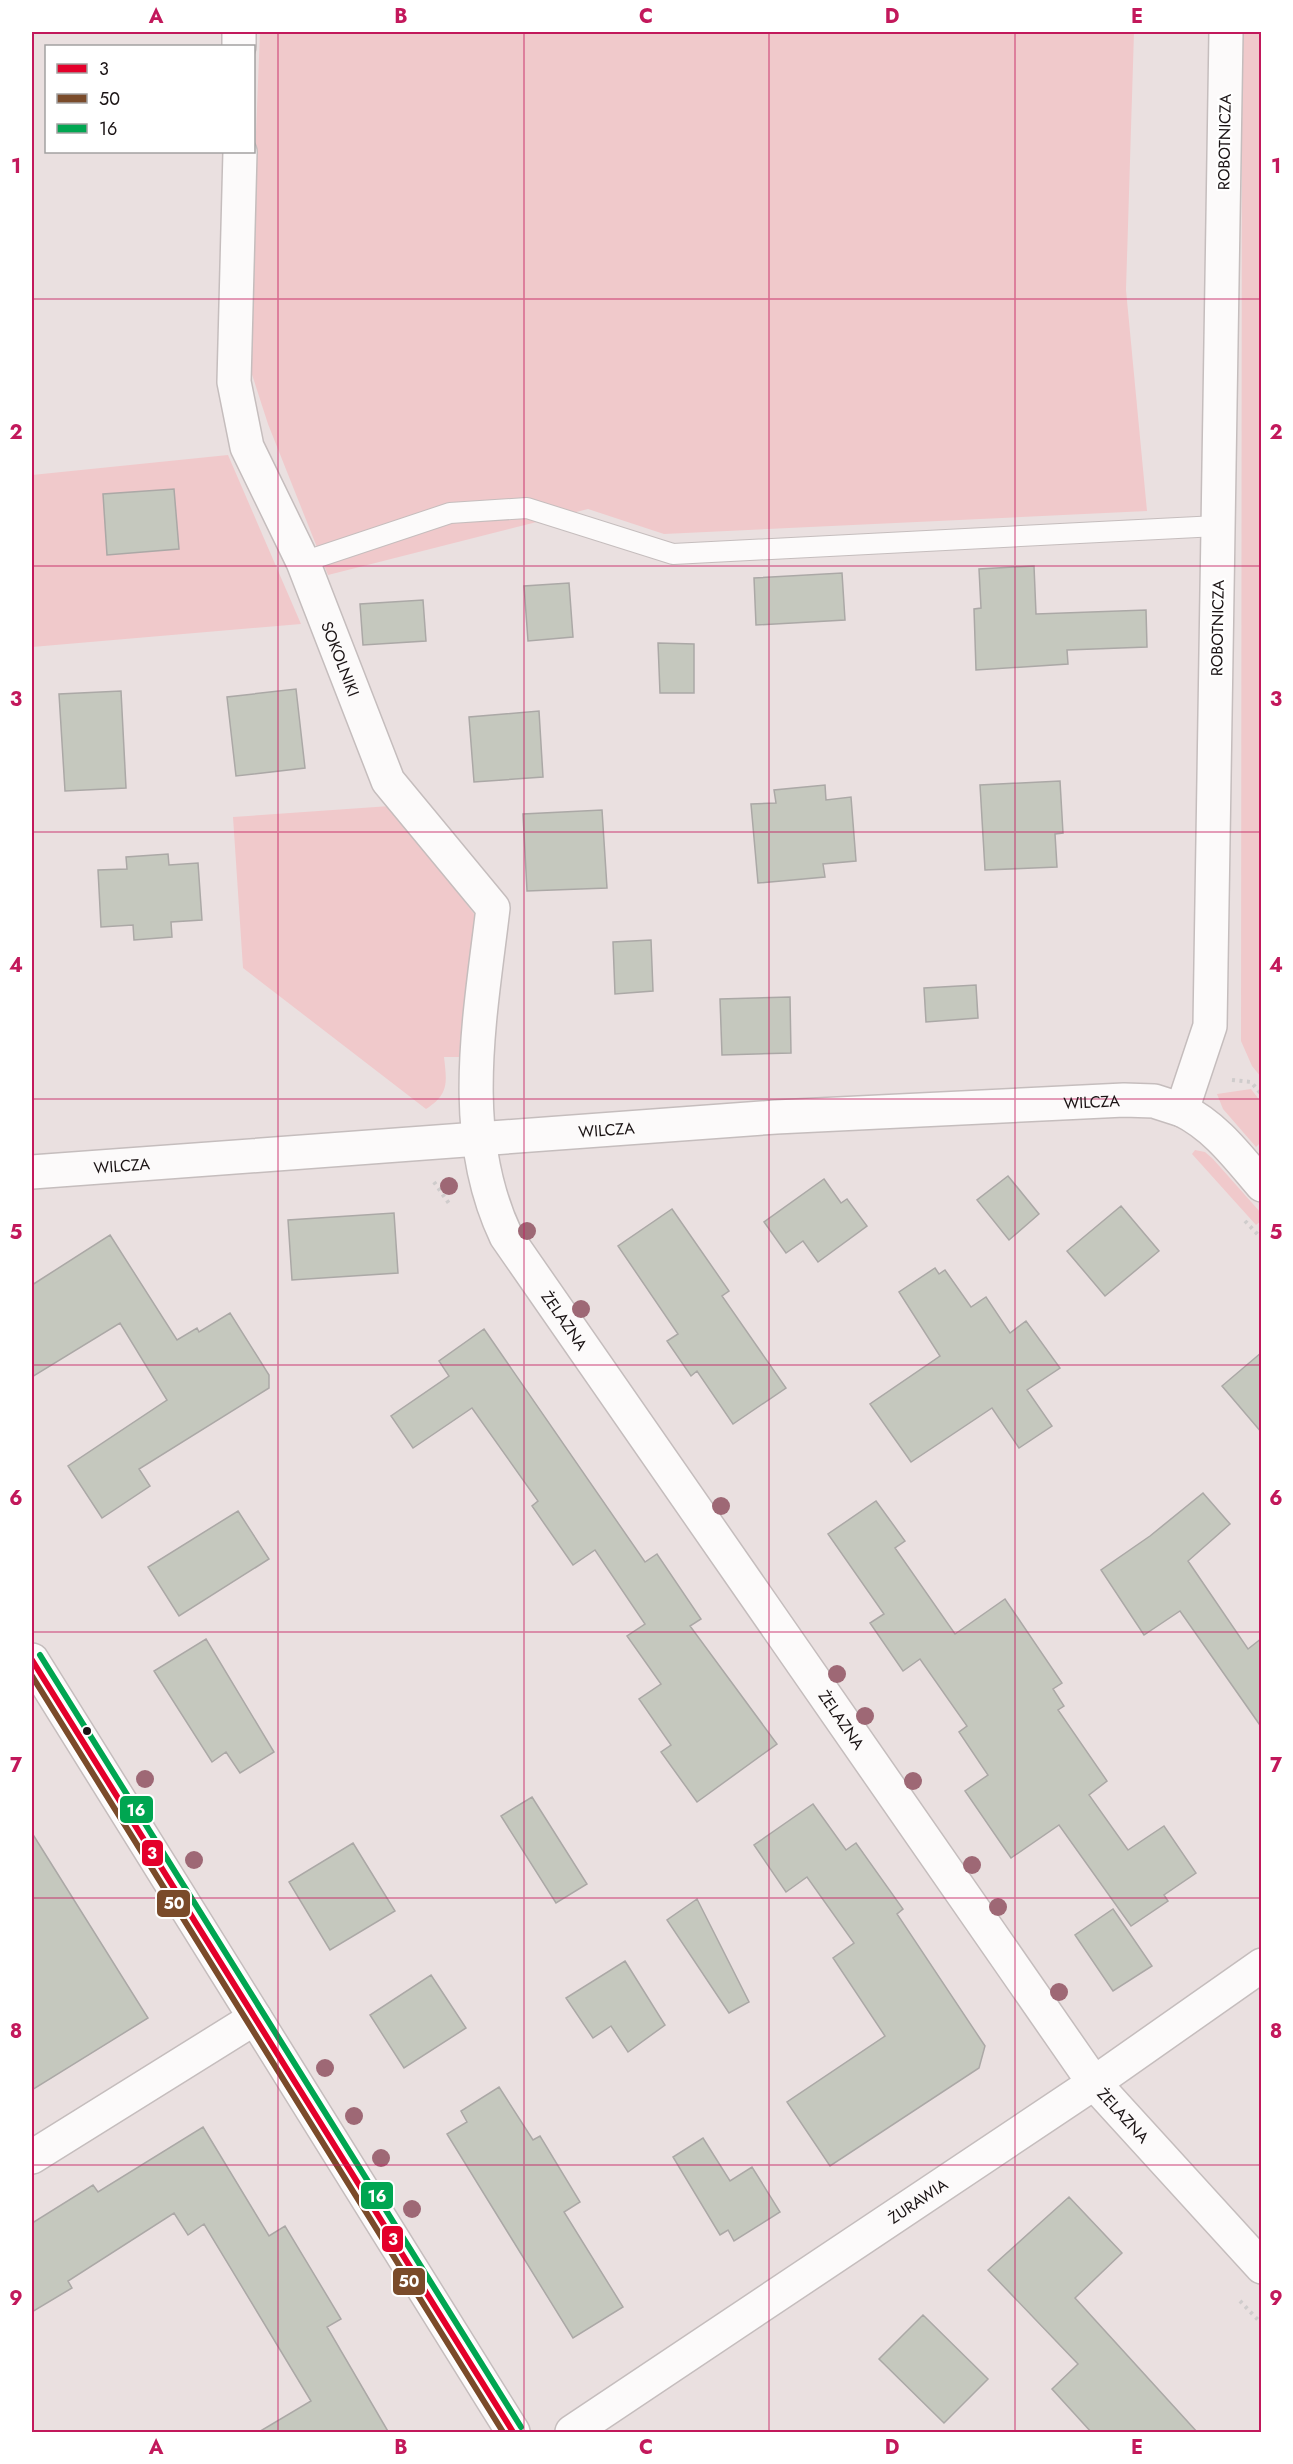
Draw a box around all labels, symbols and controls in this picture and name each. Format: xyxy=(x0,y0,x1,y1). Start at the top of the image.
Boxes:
text: A xyxy=(148,2,164,31)
text: B xyxy=(394,2,408,31)
text: C xyxy=(639,2,653,31)
text: D xyxy=(885,2,899,31)
text: E xyxy=(1131,2,1143,31)
legend xyxy=(45,45,255,153)
text: 3 xyxy=(99,56,109,82)
text: 50 xyxy=(99,86,120,112)
street label: ROBOTNICZA xyxy=(1212,93,1237,190)
text: 16 xyxy=(99,116,117,142)
text: 1 xyxy=(11,152,21,181)
text: 1 xyxy=(1271,152,1281,181)
text: 2 xyxy=(9,418,23,447)
text: 2 xyxy=(1269,418,1283,447)
street label: ROBOTNICZA xyxy=(1205,579,1230,676)
street label: SOKOLNIKI xyxy=(315,618,365,700)
text: 3 xyxy=(10,685,22,714)
text: 3 xyxy=(1270,685,1282,714)
text: 4 xyxy=(9,951,23,980)
text: 4 xyxy=(1269,951,1283,980)
street label: WILCZA xyxy=(1063,1089,1121,1115)
street label: WILCZA xyxy=(577,1116,636,1144)
street label: WILCZA xyxy=(93,1152,151,1179)
text: 5 xyxy=(10,1218,23,1247)
text: 5 xyxy=(1270,1218,1283,1247)
street label: ŻELAZNA xyxy=(536,1287,593,1355)
text: 6 xyxy=(9,1484,23,1513)
text: 6 xyxy=(1269,1484,1283,1513)
street label: ŻELAZNA xyxy=(813,1686,870,1755)
unlabelled marker xyxy=(81,1725,93,1737)
text: 7 xyxy=(10,1751,23,1780)
text: 7 xyxy=(1270,1751,1283,1780)
line badge: 16 xyxy=(119,1795,154,1824)
text: 16 xyxy=(127,1799,145,1822)
line badge: 3 xyxy=(141,1839,164,1867)
text: 3 xyxy=(147,1842,157,1865)
line badge: 50 xyxy=(156,1889,191,1918)
text: 50 xyxy=(164,1892,184,1915)
text: 8 xyxy=(10,2017,22,2046)
text: 8 xyxy=(1270,2017,1282,2046)
street label: ŻELAZNA xyxy=(1092,2083,1155,2149)
street label: ŻURAWIA xyxy=(884,2173,953,2229)
line badge: 16 xyxy=(360,2181,394,2210)
text: 16 xyxy=(368,2185,386,2208)
line badge: 3 xyxy=(381,2225,404,2253)
text: 3 xyxy=(388,2228,398,2251)
line badge: 50 xyxy=(392,2267,426,2296)
text: 50 xyxy=(399,2270,419,2293)
text: 9 xyxy=(9,2284,23,2313)
text: 9 xyxy=(1269,2284,1283,2313)
text: A xyxy=(148,2433,164,2462)
text: B xyxy=(394,2433,408,2462)
text: C xyxy=(639,2433,653,2462)
text: D xyxy=(885,2433,899,2462)
text: E xyxy=(1131,2433,1143,2462)

